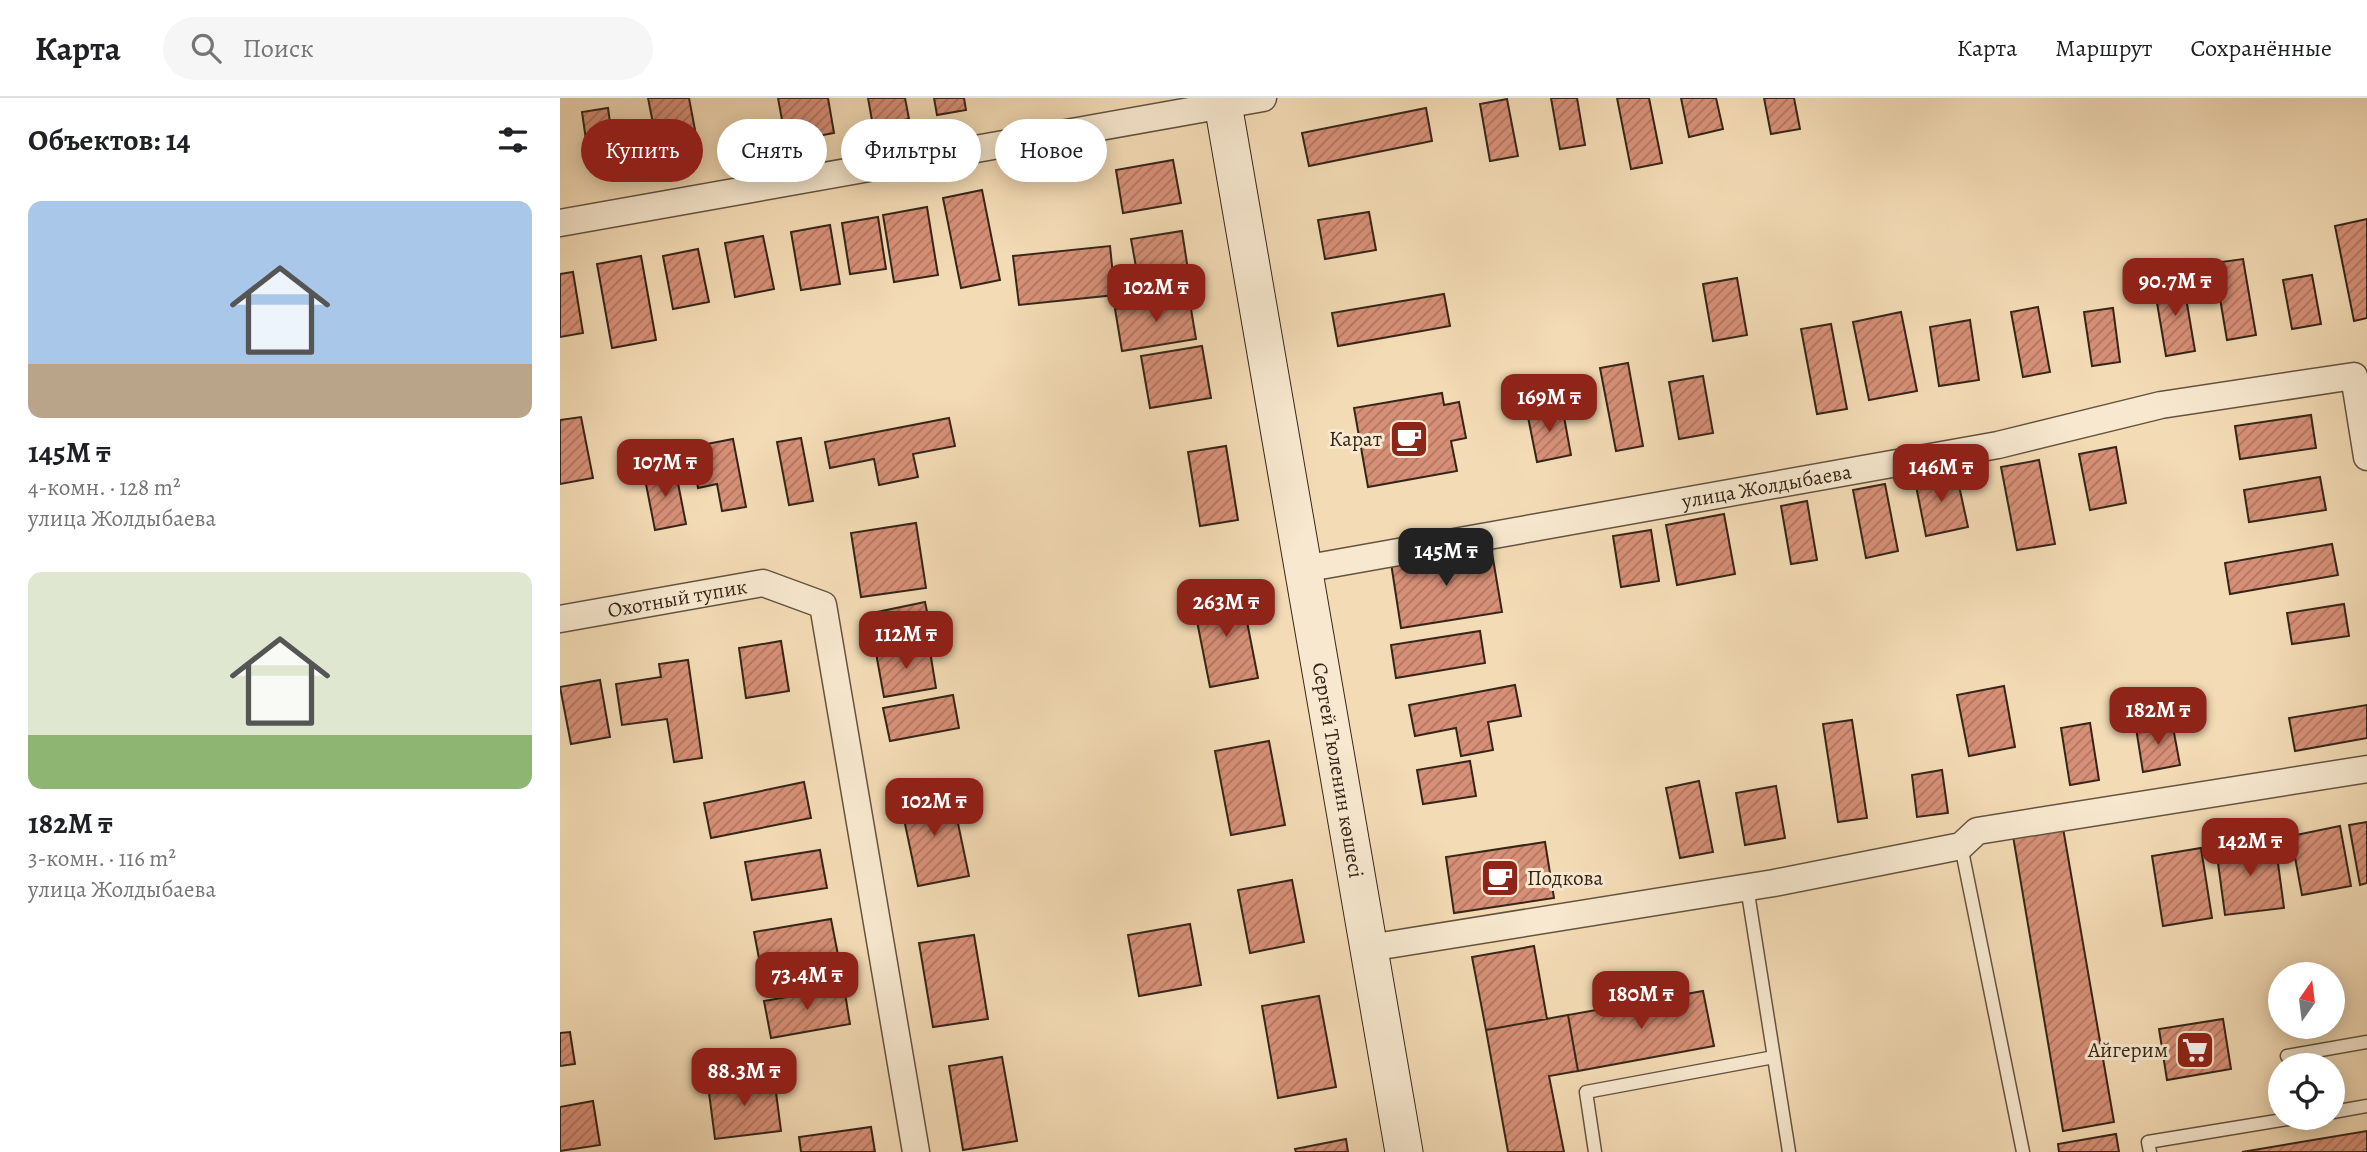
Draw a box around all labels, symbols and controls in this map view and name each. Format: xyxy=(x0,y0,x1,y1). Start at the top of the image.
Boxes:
search box xyxy=(163,17,653,80)
text: Карта xyxy=(35,26,121,71)
icon: search xyxy=(187,29,225,67)
text: Поиск xyxy=(243,31,314,66)
text: Карта xyxy=(1957,32,2017,64)
text: Маршрут xyxy=(2055,32,2153,64)
text: Сохранённые xyxy=(2191,32,2332,64)
chip: Купить xyxy=(581,119,703,182)
chip: Снять xyxy=(717,119,827,182)
chip: Фильтры xyxy=(841,119,981,182)
chip: Новое xyxy=(995,119,1107,182)
text: Объектов: 14 xyxy=(28,120,190,160)
icon: filters xyxy=(494,121,532,159)
icon: home xyxy=(217,247,343,373)
pin: 90.7M ₸ xyxy=(2110,258,2240,318)
pin: 102M ₸ xyxy=(1099,264,1213,324)
text: 90.7M ₸ xyxy=(2139,265,2211,296)
text: 102M ₸ xyxy=(1123,271,1189,302)
pin: 169M ₸ xyxy=(1492,374,1606,434)
text: 169M ₸ xyxy=(1517,381,1581,412)
cafe icon: Карат xyxy=(1388,418,1430,460)
place label: Карат xyxy=(1329,425,1382,453)
text: 145M ₸ xyxy=(28,432,111,472)
pin: 107M ₸ xyxy=(608,440,722,499)
pin: 146M ₸ xyxy=(1884,444,1998,504)
text: 107M ₸ xyxy=(633,446,697,477)
text: 146M ₸ xyxy=(1909,451,1973,482)
street label: улица Жолдыбаева xyxy=(1679,457,1854,515)
text: 4-комн. · 128 m² xyxy=(28,472,181,503)
text: улица Жолдыбаева xyxy=(28,503,216,534)
pin: 145M ₸ xyxy=(1389,528,1503,588)
text: 145M ₸ xyxy=(1414,535,1478,566)
street label: Охотный тупик xyxy=(605,572,749,624)
pin: 263M ₸ xyxy=(1169,580,1283,639)
text: 263M ₸ xyxy=(1193,586,1259,617)
pin: 112M ₸ xyxy=(849,612,963,671)
icon: home xyxy=(217,618,343,744)
text: 112M ₸ xyxy=(875,618,937,649)
street label: Сергей Тюленин көшесі xyxy=(1306,660,1370,880)
pin: 182M ₸ xyxy=(2101,688,2215,747)
text: 182M ₸ xyxy=(2126,694,2190,725)
pin: 102M ₸ xyxy=(877,778,991,838)
text: 102M ₸ xyxy=(901,785,967,816)
text: 182M ₸ xyxy=(28,803,113,843)
pin: 142M ₸ xyxy=(2193,818,2307,878)
text: 142M ₸ xyxy=(2218,825,2282,856)
text: 3-комн. · 116 m² xyxy=(28,843,176,874)
cafe icon: Подкова xyxy=(1479,857,1521,899)
place label: Подкова xyxy=(1527,864,1604,892)
text: улица Жолдыбаева xyxy=(28,874,216,905)
pin: 73.4M ₸ xyxy=(742,953,872,1012)
text: 73.4M ₸ xyxy=(771,959,843,990)
north arrow xyxy=(2268,962,2345,1040)
map controls xyxy=(2268,962,2345,1130)
pin: 180M ₸ xyxy=(1584,972,1698,1031)
text: 180M ₸ xyxy=(1608,978,1674,1009)
supermarket icon: Айгерим xyxy=(2174,1029,2216,1071)
place label: Айгерим xyxy=(2087,1036,2168,1064)
pin: 88.3M ₸ xyxy=(679,1048,809,1108)
button: locate xyxy=(2268,1053,2345,1130)
text: 88.3M ₸ xyxy=(708,1055,780,1086)

